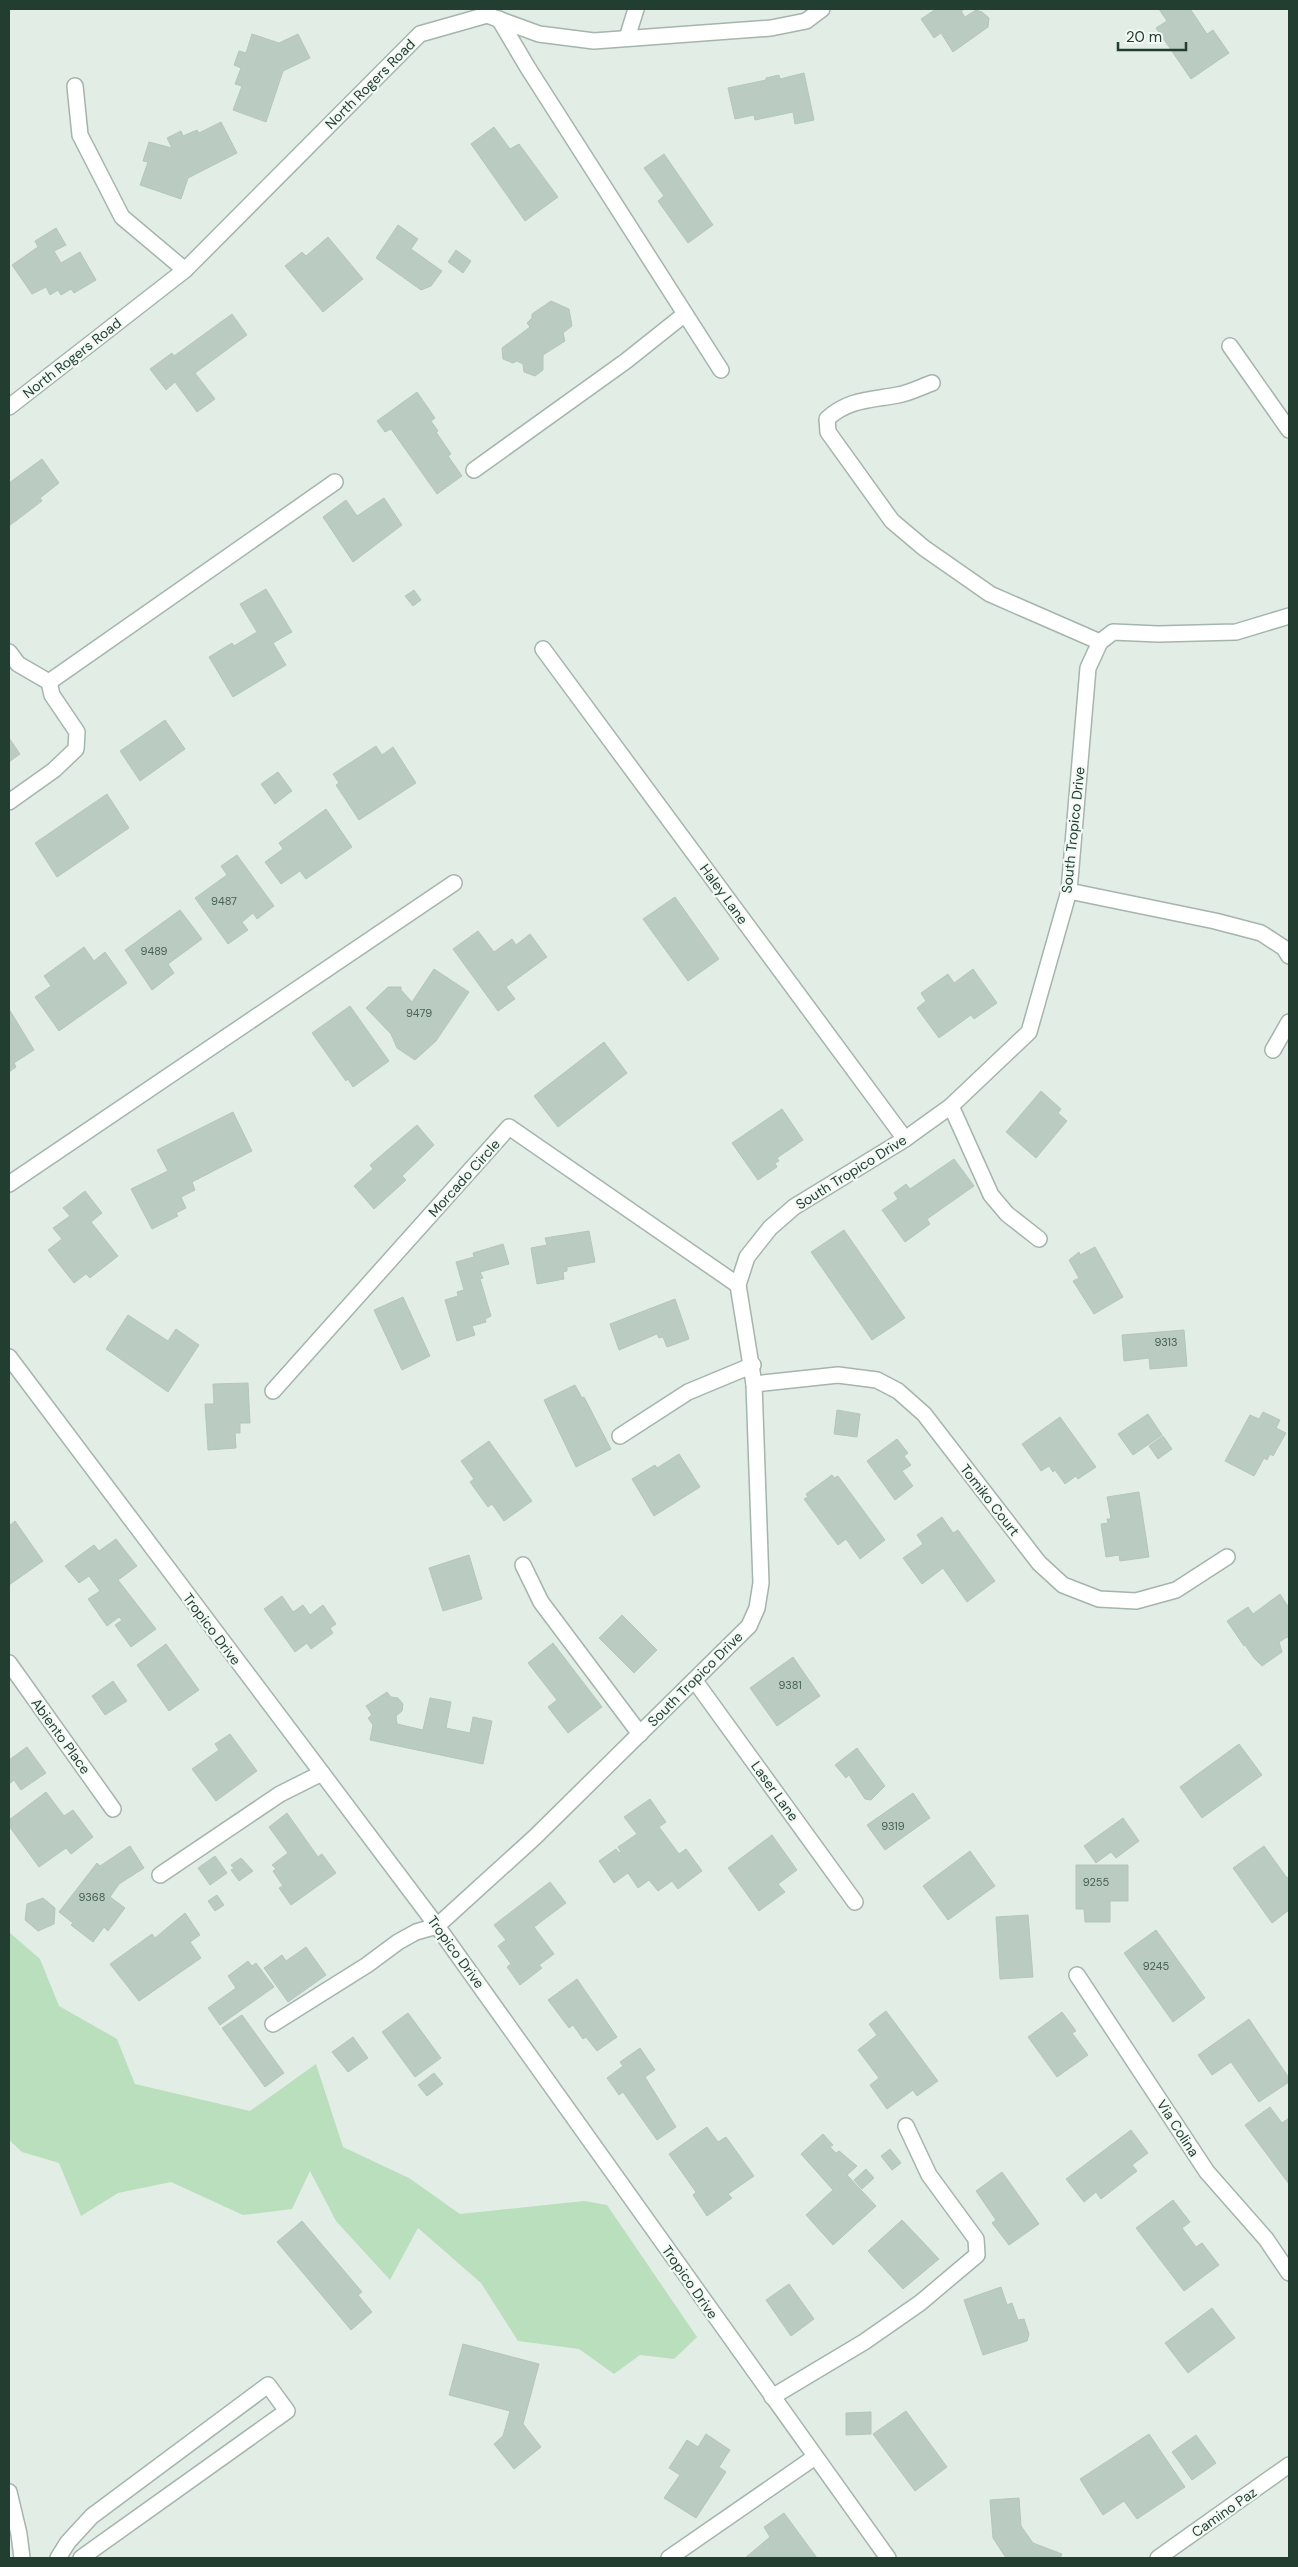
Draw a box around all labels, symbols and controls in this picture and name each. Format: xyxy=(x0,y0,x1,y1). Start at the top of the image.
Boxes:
scale bar xyxy=(1118,20,1186,52)
text: 20 m xyxy=(1126,27,1162,47)
street label: North Rogers Road xyxy=(321,35,419,133)
street label: North Rogers Road xyxy=(19,314,125,402)
street label: South Tropico Drive xyxy=(1057,766,1089,894)
street label: Haley Lane xyxy=(696,860,752,928)
house number: 9487 xyxy=(211,894,237,908)
house number: 9489 xyxy=(141,944,168,958)
house number: 9479 xyxy=(406,1006,432,1020)
street label: South Tropico Drive xyxy=(792,1131,910,1213)
street label: Morcado Circle xyxy=(424,1135,504,1221)
house number: 9313 xyxy=(1155,1335,1177,1349)
street label: Tomiko Court xyxy=(956,1460,1024,1540)
street label: Tropico Drive xyxy=(179,1589,245,1669)
street label: South Tropico Drive xyxy=(644,1628,746,1730)
house number: 9381 xyxy=(778,1678,802,1692)
street label: Abiento Place xyxy=(27,1694,95,1778)
street label: Laser Lane xyxy=(747,1757,803,1825)
house number: 9319 xyxy=(881,1819,905,1833)
house number: 9255 xyxy=(1083,1875,1110,1889)
house number: 9368 xyxy=(79,1890,105,1904)
street label: Tropico Drive xyxy=(424,1912,488,1992)
house number: 9245 xyxy=(1143,1959,1169,1973)
street label: Via Colina xyxy=(1153,2096,1203,2160)
street label: Tropico Drive xyxy=(658,2242,722,2322)
street label: Camino Paz xyxy=(1188,2483,1260,2541)

